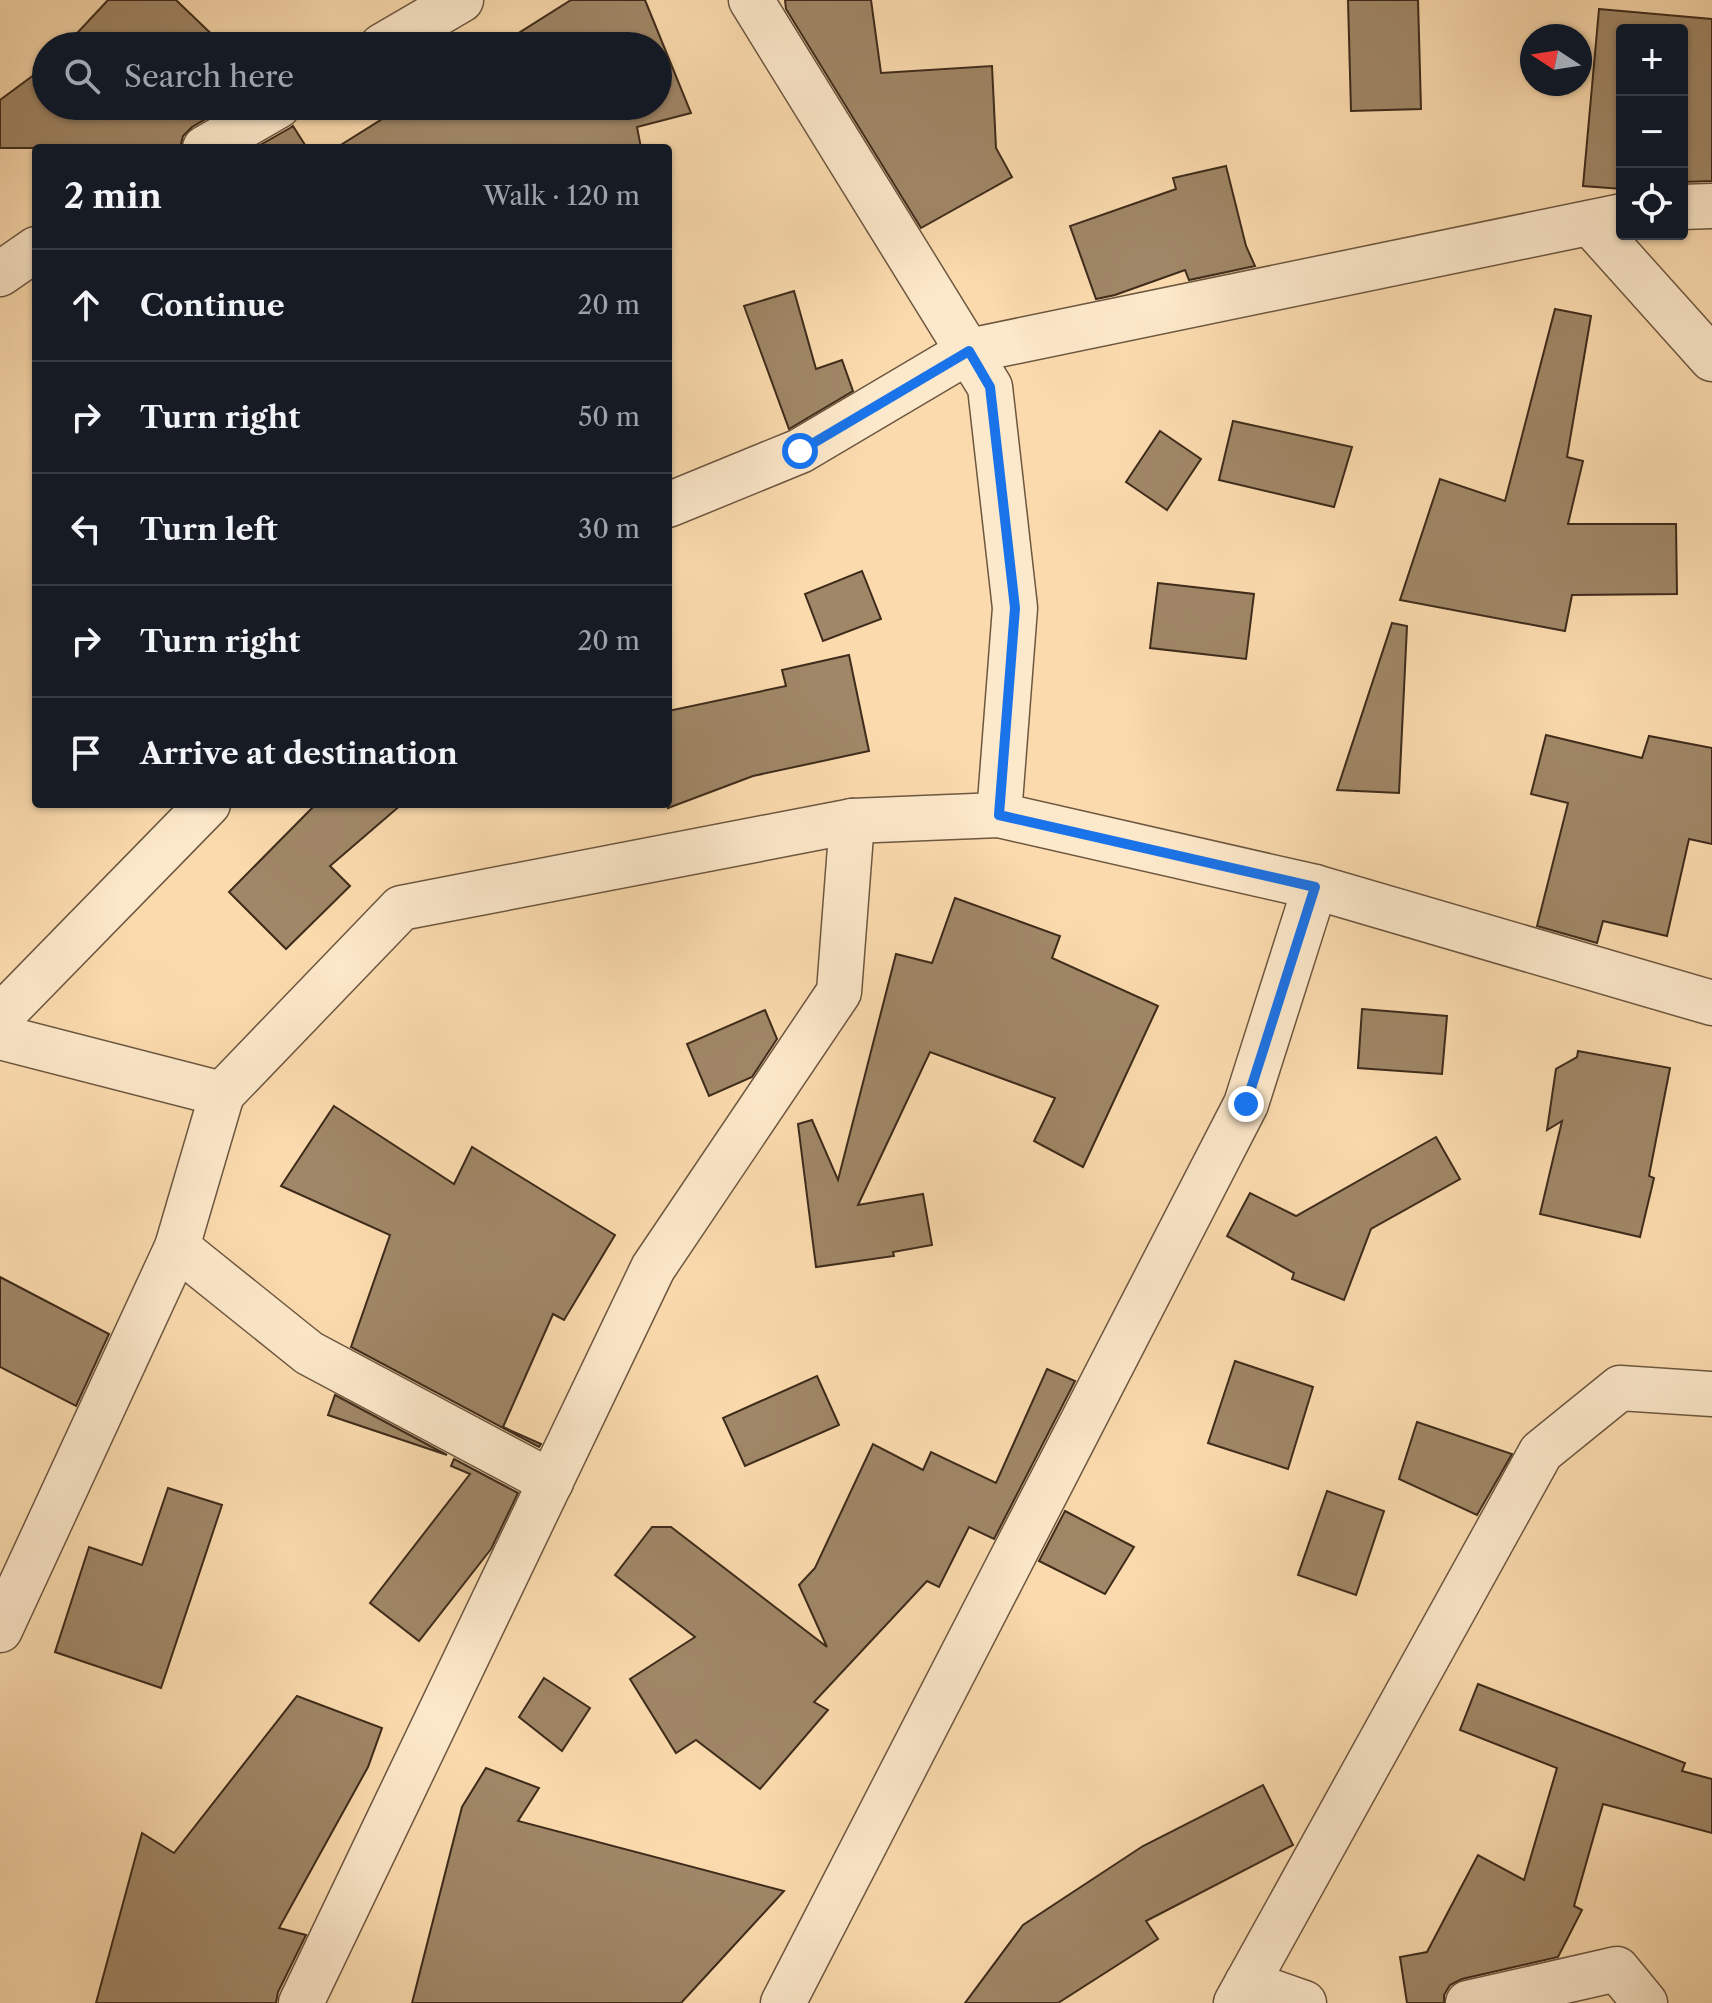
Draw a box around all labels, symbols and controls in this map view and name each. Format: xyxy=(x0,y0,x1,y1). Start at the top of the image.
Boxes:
north arrow xyxy=(1520,24,1592,96)
map controls xyxy=(1616,24,1688,240)
button: + xyxy=(1616,24,1688,96)
search box xyxy=(32,32,672,120)
icon: search xyxy=(60,54,104,98)
text: Search here xyxy=(124,58,294,95)
button: − xyxy=(1616,96,1688,168)
button: locate xyxy=(1616,168,1688,240)
text: 2 min xyxy=(64,175,162,217)
text: Walk · 120 m xyxy=(483,180,640,212)
icon: ahead xyxy=(64,283,108,327)
text: Continue xyxy=(140,287,285,324)
text: 20 m xyxy=(577,289,640,321)
icon: right xyxy=(64,395,108,439)
text: Turn right xyxy=(140,399,300,436)
text: 50 m xyxy=(578,401,640,433)
route start xyxy=(782,433,818,469)
icon: left xyxy=(64,507,108,551)
text: Turn left xyxy=(140,511,277,548)
text: 30 m xyxy=(578,513,640,545)
icon: right xyxy=(64,619,108,663)
text: Turn right xyxy=(140,623,300,660)
text: 20 m xyxy=(577,625,640,657)
icon: arrive xyxy=(64,731,108,775)
text: Arrive at destination xyxy=(140,735,458,772)
route end xyxy=(1228,1086,1264,1122)

